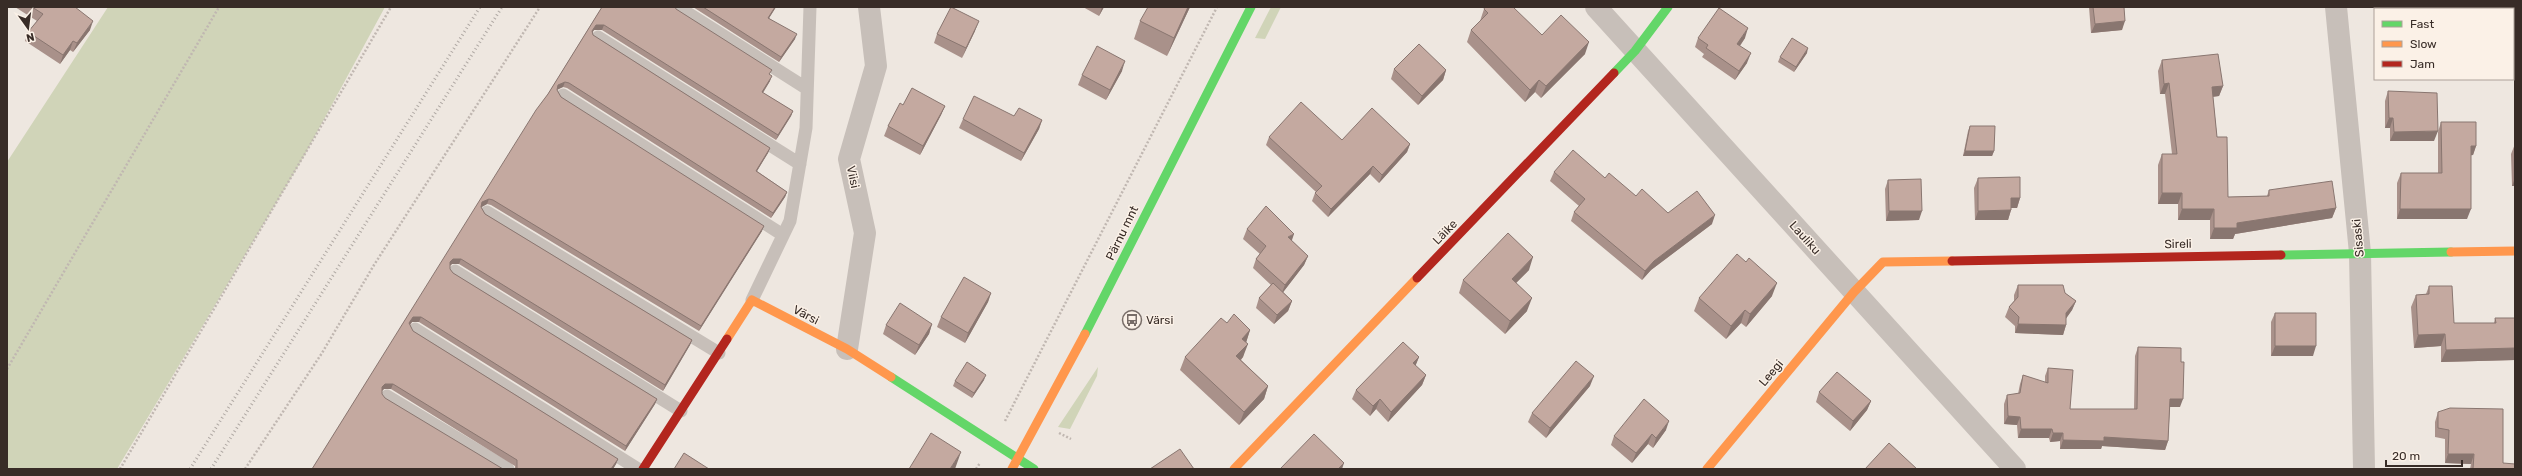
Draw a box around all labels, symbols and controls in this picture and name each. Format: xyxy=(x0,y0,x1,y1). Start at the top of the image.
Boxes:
north arrow xyxy=(8,8,48,48)
legend xyxy=(2374,8,2514,80)
text: Fast xyxy=(2410,17,2434,31)
text: N xyxy=(25,30,36,45)
text: Slow xyxy=(2410,37,2437,51)
text: Jam xyxy=(2410,57,2435,71)
street label: Viisi xyxy=(844,164,862,190)
street label: Pärnu mnt xyxy=(1103,203,1141,262)
street label: Läike xyxy=(1430,217,1460,247)
street label: Sisaski xyxy=(2349,218,2367,258)
street label: Lauliku xyxy=(1786,219,1824,257)
street label: Sireli xyxy=(2164,237,2192,251)
street label: Värsi xyxy=(791,303,821,327)
bus stop icon: Värsi xyxy=(1121,309,1143,331)
place label: Värsi xyxy=(1146,313,1173,327)
street label: Leegi xyxy=(1756,357,1786,389)
scale bar xyxy=(2386,442,2462,468)
text: 20 m xyxy=(2392,449,2420,463)

